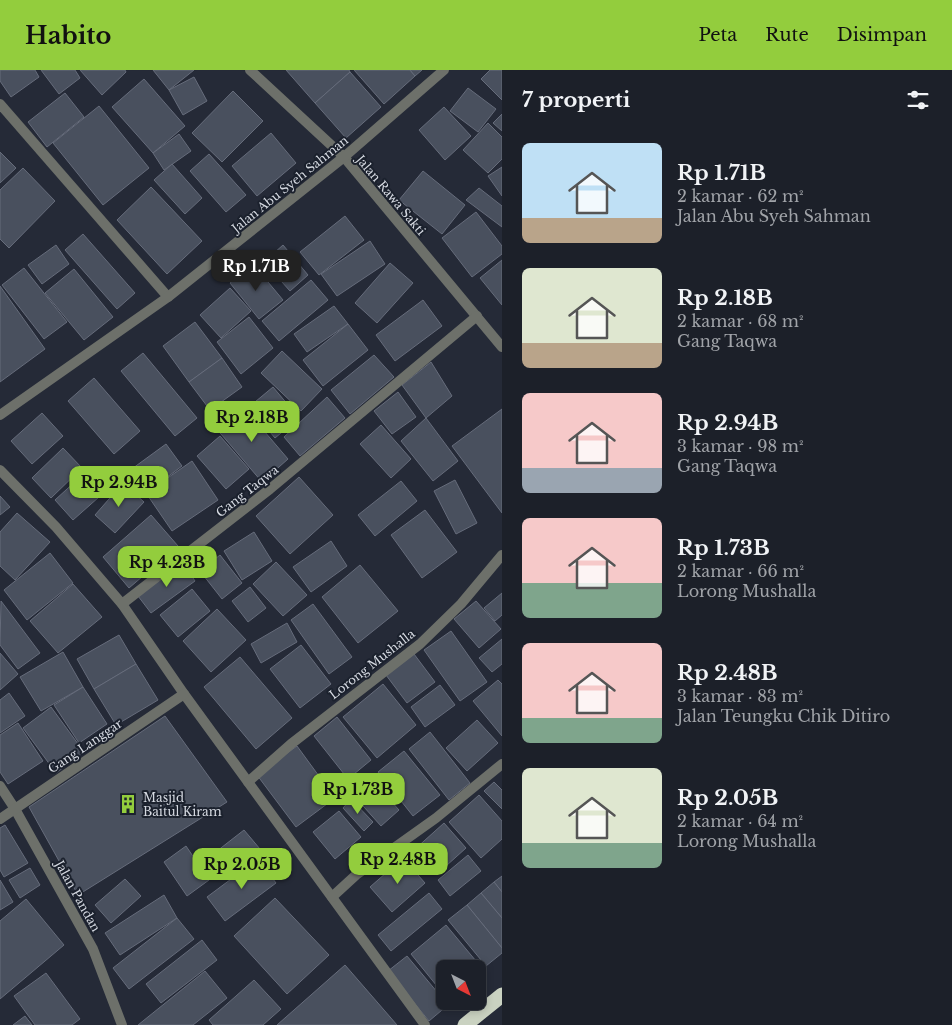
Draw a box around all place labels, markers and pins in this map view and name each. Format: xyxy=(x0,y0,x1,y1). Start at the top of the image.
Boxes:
pin: Rp 1.71B xyxy=(204,250,308,292)
pin: Rp 2.18B xyxy=(200,400,304,443)
pin: Rp 2.94B xyxy=(67,466,171,508)
pin: Rp 4.23B xyxy=(115,546,219,588)
pin: Rp 1.73B xyxy=(306,772,410,815)
place label: Masjid Baitul Kiram xyxy=(143,790,222,819)
building icon: Masjid Baitul Kiram xyxy=(117,793,139,815)
pin: Rp 2.48B xyxy=(346,842,450,885)
pin: Rp 2.05B xyxy=(190,848,294,890)

